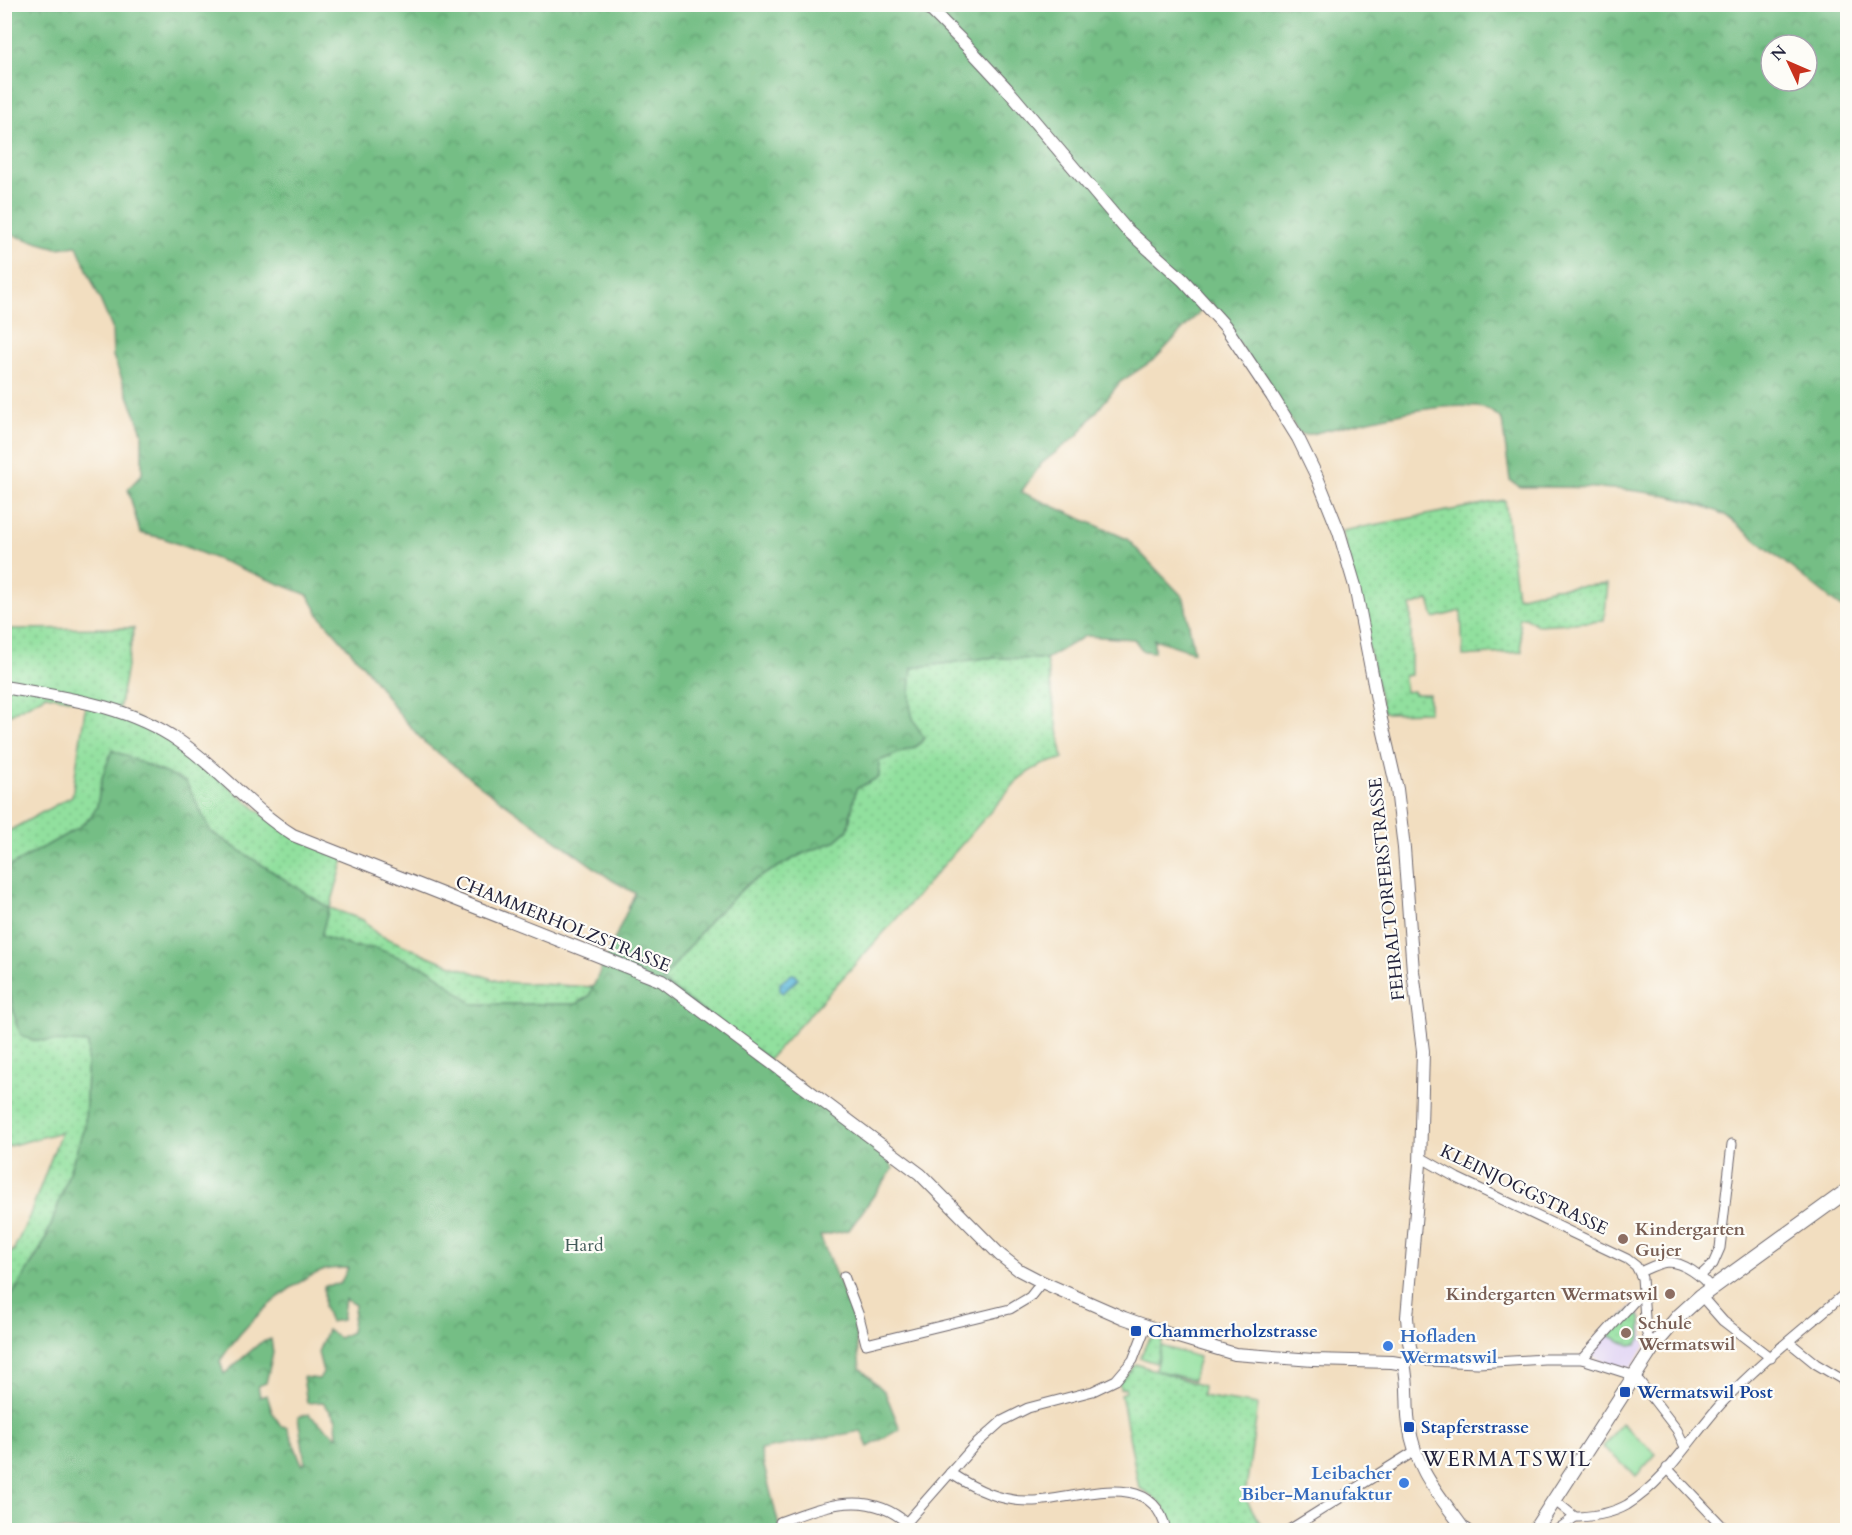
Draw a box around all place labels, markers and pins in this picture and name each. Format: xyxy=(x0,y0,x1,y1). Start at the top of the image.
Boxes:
place label: Kindergarten Gujer xyxy=(1635,1217,1746,1263)
marker: Kindergarten Gujer xyxy=(1616,1232,1630,1246)
place label: Kindergarten Wermatswil xyxy=(1446,1282,1658,1307)
marker: Kindergarten Wermatswil xyxy=(1663,1287,1677,1301)
place label: Schule Wermatswil xyxy=(1637,1311,1735,1357)
place label: Chammerholzstrasse xyxy=(1148,1319,1318,1344)
marker: Chammerholzstrasse xyxy=(1129,1324,1143,1338)
place label: Hofladen Wermatswil xyxy=(1399,1324,1497,1370)
marker: Schule Wermatswil xyxy=(1619,1326,1633,1340)
marker: Hofladen Wermatswil xyxy=(1381,1339,1395,1353)
place label: Wermatswil Post xyxy=(1636,1380,1773,1405)
marker: Wermatswil Post xyxy=(1618,1385,1632,1399)
place label: Stapferstrasse xyxy=(1421,1415,1529,1440)
marker: Stapferstrasse xyxy=(1402,1420,1416,1434)
place label: Leibacher Biber-Manufaktur xyxy=(1241,1461,1393,1507)
marker: Leibacher Biber-Manufaktur xyxy=(1397,1476,1411,1490)

